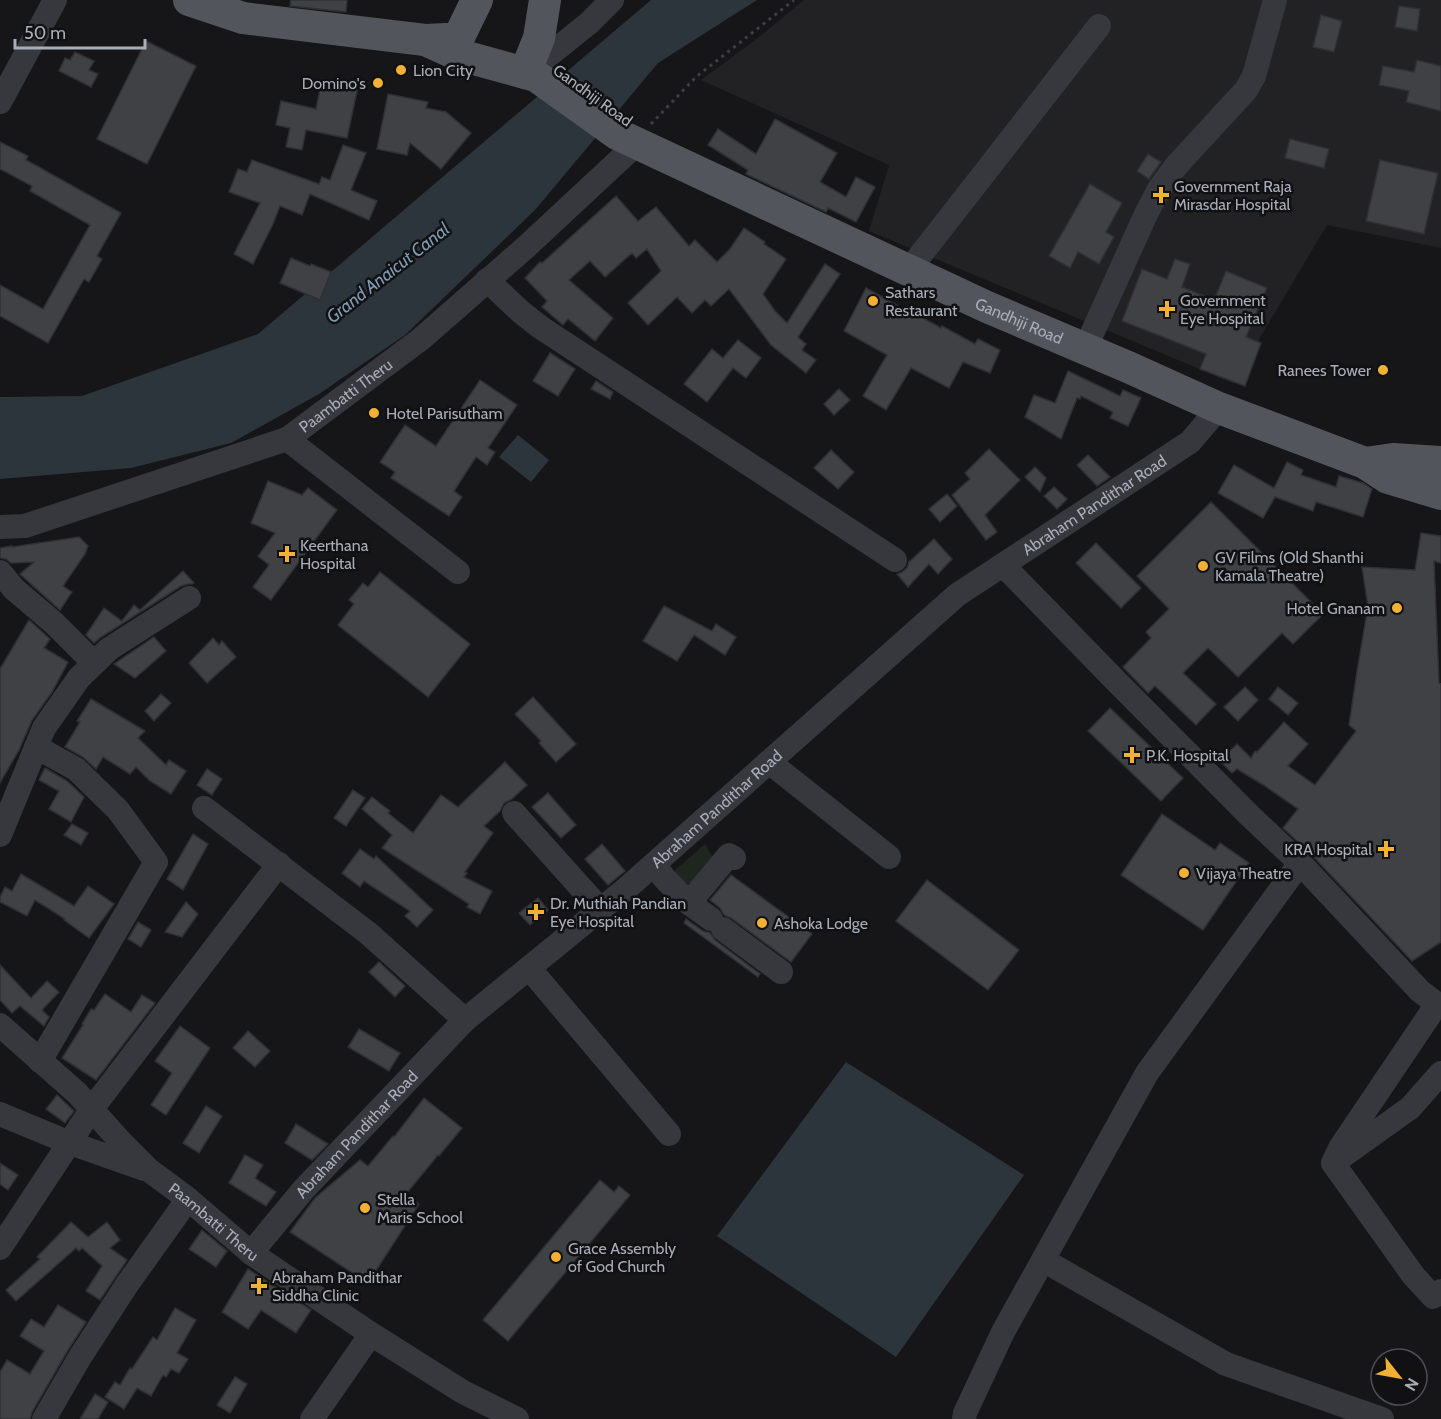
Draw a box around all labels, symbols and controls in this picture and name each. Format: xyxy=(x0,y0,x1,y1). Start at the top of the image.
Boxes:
scale bar xyxy=(15,12,146,50)
text: 50 m xyxy=(24,22,66,44)
street label: Gandhiji Road xyxy=(549,60,636,131)
place label: Lion City xyxy=(413,61,473,80)
marker: Lion City xyxy=(394,63,408,77)
place label: Domino's xyxy=(302,74,366,93)
marker: Domino's xyxy=(371,76,385,90)
place label: Government Raja Mirasdar Hospital xyxy=(1174,177,1292,214)
marker: Government Raja Mirasdar Hospital xyxy=(1152,186,1170,204)
water label: Grand Anaicut Canal xyxy=(322,218,455,328)
place label: Sathars Restaurant xyxy=(885,283,958,320)
place label: Government Eye Hospital xyxy=(1180,291,1266,328)
marker: Sathars Restaurant xyxy=(866,294,880,308)
street label: Gandhiji Road xyxy=(972,294,1066,348)
marker: Government Eye Hospital xyxy=(1158,300,1176,318)
street label: Paambatti Theru xyxy=(295,355,396,437)
place label: Ranees Tower xyxy=(1277,361,1372,380)
marker: Ranees Tower xyxy=(1376,363,1390,377)
place label: Hotel Parisutham xyxy=(386,404,503,423)
marker: Hotel Parisutham xyxy=(367,406,381,420)
street label: Abraham Pandithar Road xyxy=(1019,451,1170,559)
place label: Keerthana Hospital xyxy=(300,536,369,573)
marker: Keerthana Hospital xyxy=(278,545,296,563)
place label: GV Films (Old Shanthi Kamala Theatre) xyxy=(1215,548,1364,585)
marker: GV Films (Old Shanthi Kamala Theatre) xyxy=(1196,559,1210,573)
place label: Hotel Gnanam xyxy=(1286,599,1385,618)
marker: Hotel Gnanam xyxy=(1390,601,1404,615)
street label: Abraham Pandithar Road xyxy=(647,746,786,872)
marker: P.K. Hospital xyxy=(1123,746,1141,764)
place label: P.K. Hospital xyxy=(1146,746,1229,765)
place label: KRA Hospital xyxy=(1284,840,1372,859)
marker: KRA Hospital xyxy=(1377,840,1395,858)
place label: Vijaya Theatre xyxy=(1196,864,1291,883)
marker: Vijaya Theatre xyxy=(1177,866,1191,880)
place label: Dr. Muthiah Pandian Eye Hospital xyxy=(550,894,686,931)
marker: Dr. Muthiah Pandian Eye Hospital xyxy=(527,903,545,921)
place label: Ashoka Lodge xyxy=(774,914,868,933)
marker: Ashoka Lodge xyxy=(755,916,769,930)
street label: Abraham Pandithar Road xyxy=(292,1067,422,1202)
street label: Paambatti Theru xyxy=(165,1179,262,1265)
place label: Stella Maris School xyxy=(377,1190,463,1227)
marker: Stella Maris School xyxy=(358,1201,372,1215)
place label: Grace Assembly of God Church xyxy=(568,1239,676,1276)
marker: Grace Assembly of God Church xyxy=(549,1250,563,1264)
place label: Abraham Pandithar Siddha Clinic xyxy=(272,1268,403,1305)
marker: Abraham Pandithar Siddha Clinic xyxy=(250,1277,268,1295)
north arrow xyxy=(1369,1347,1429,1407)
text: N xyxy=(1400,1375,1422,1394)

